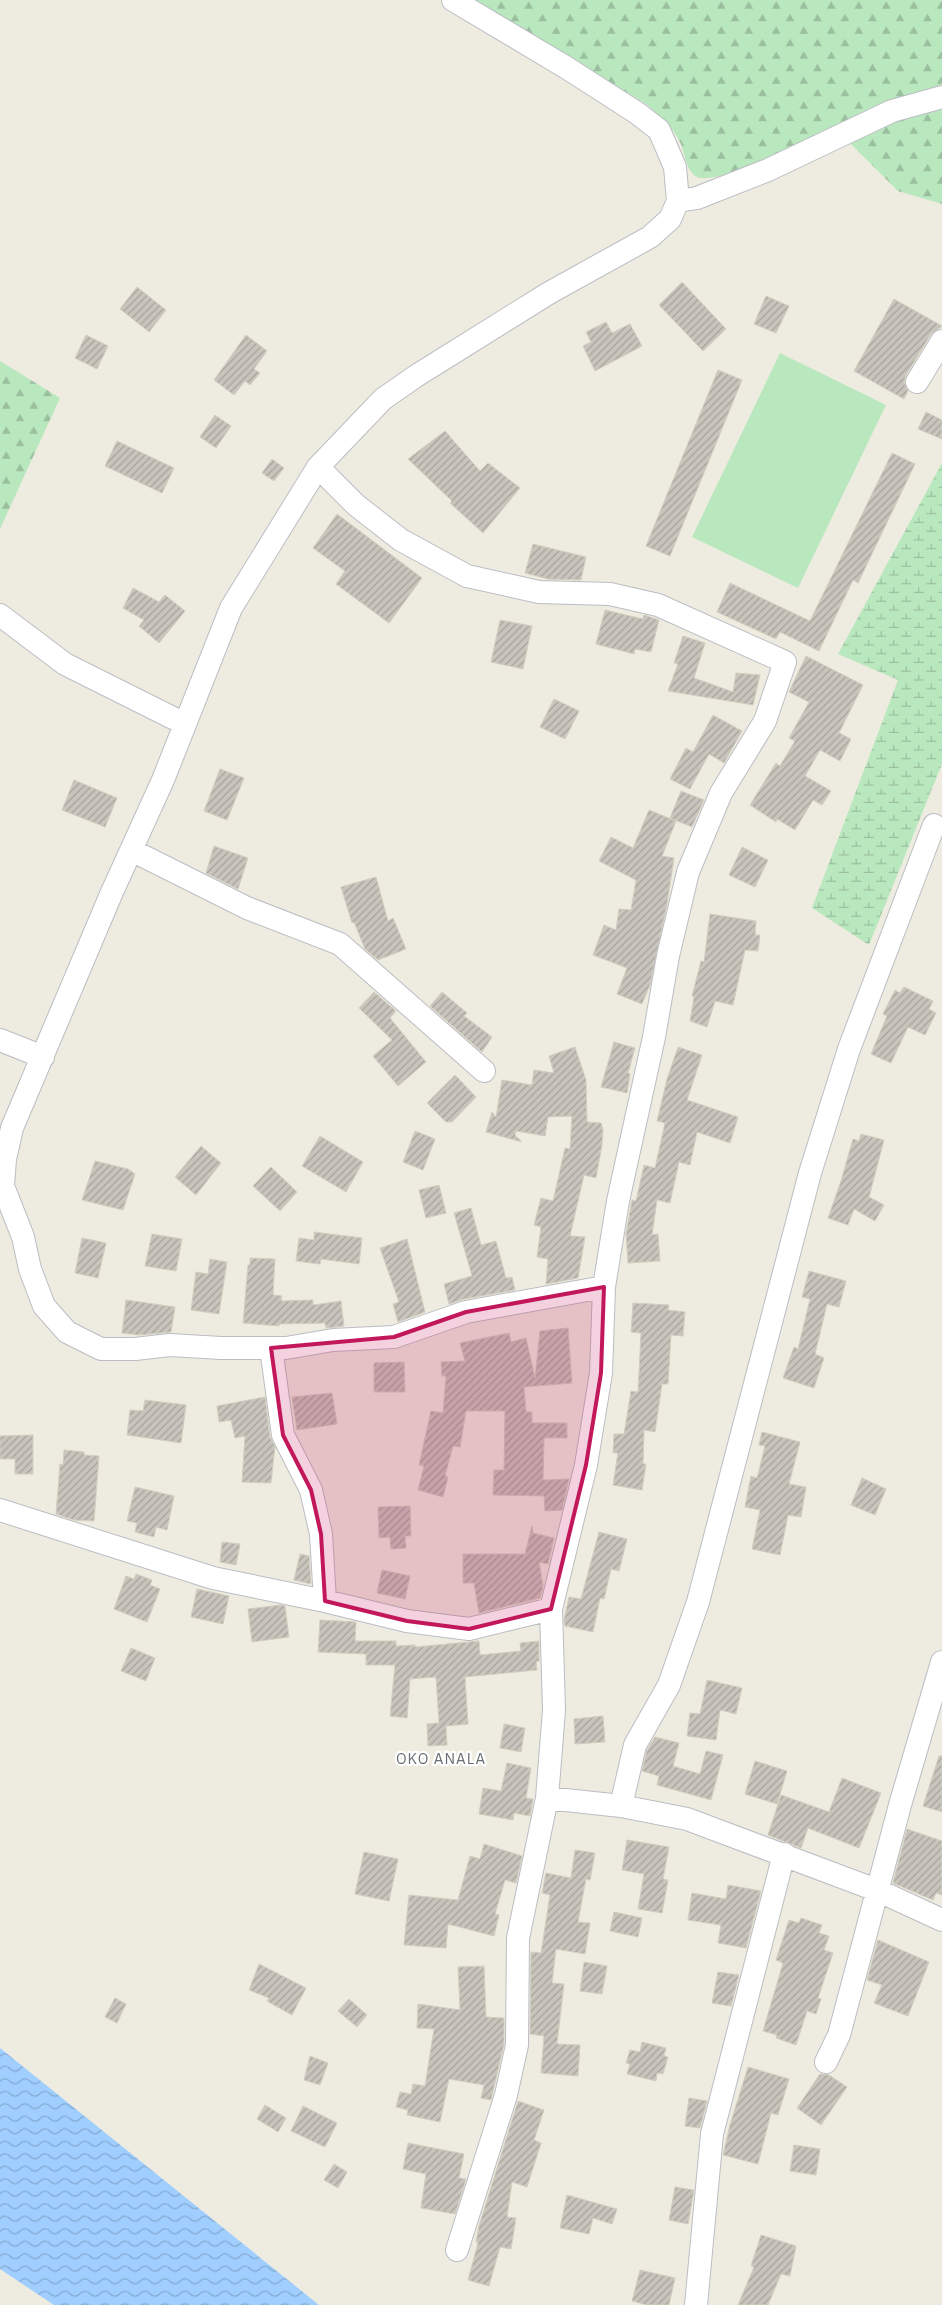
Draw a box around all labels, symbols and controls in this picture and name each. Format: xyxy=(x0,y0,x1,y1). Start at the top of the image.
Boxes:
district label: OKO ANALA xyxy=(396,1749,486,1768)

